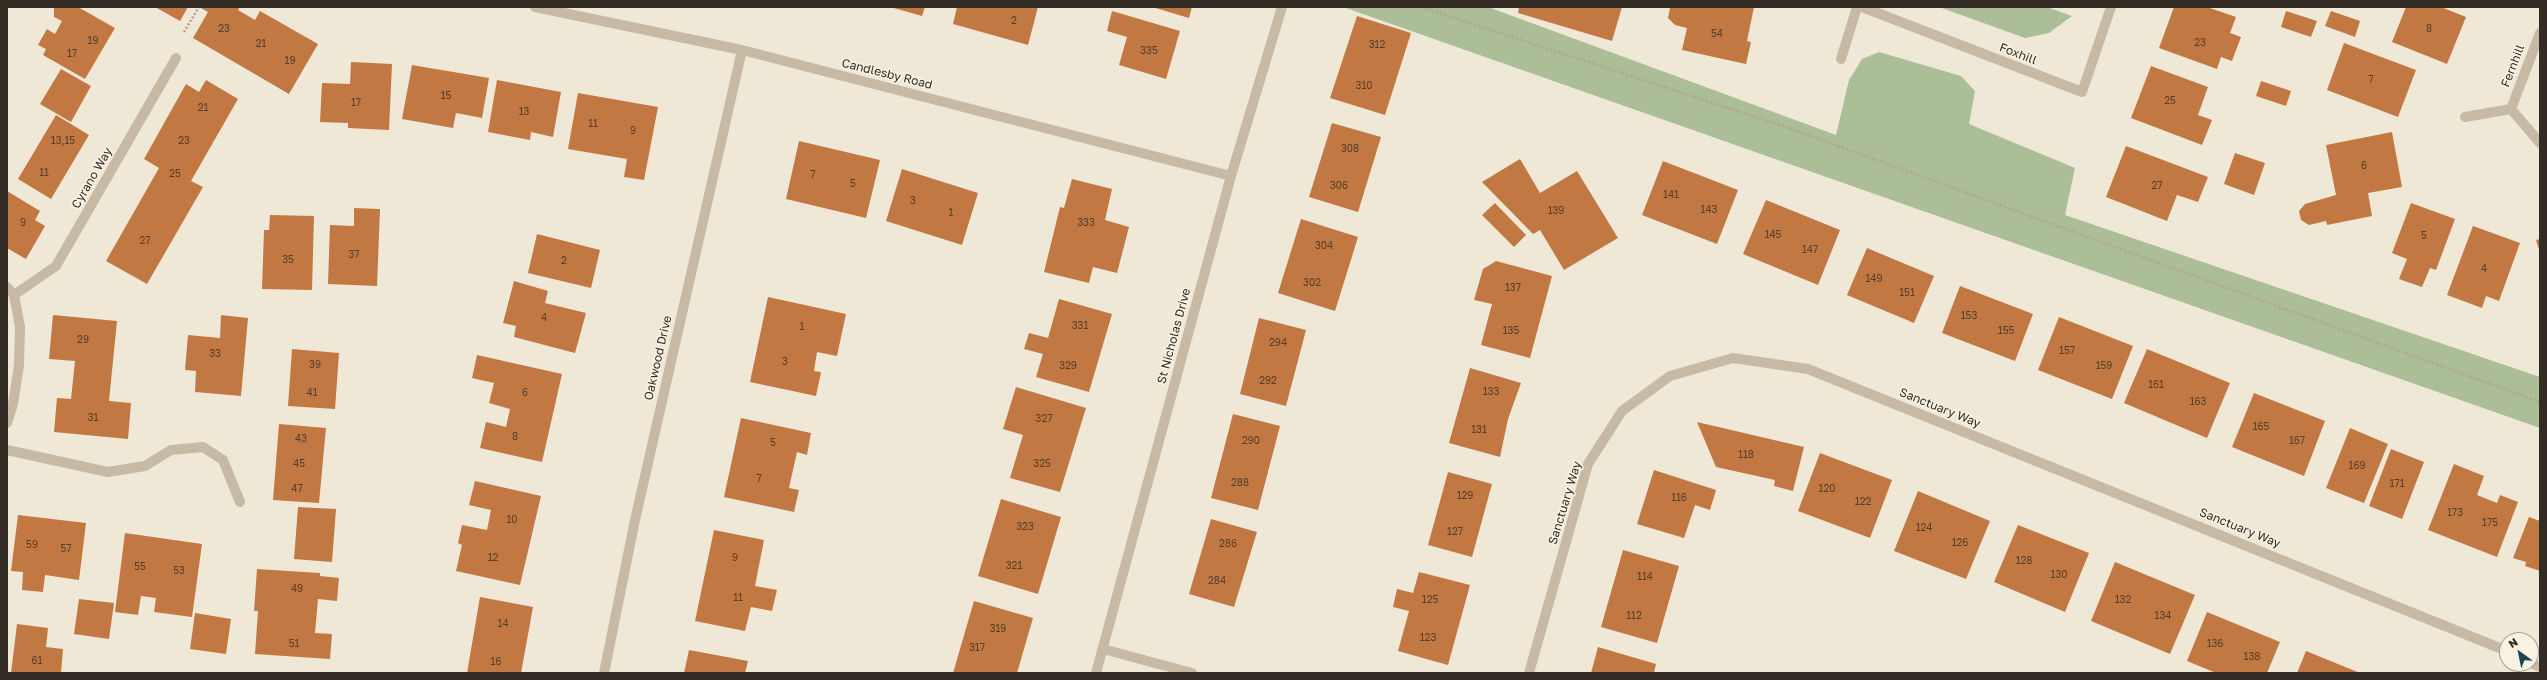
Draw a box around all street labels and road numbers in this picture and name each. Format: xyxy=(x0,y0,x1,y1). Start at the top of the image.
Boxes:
street label: Foxhill xyxy=(1997,40,2039,68)
street label: Fernhill xyxy=(2498,43,2528,89)
street label: Candlesby Road xyxy=(840,56,934,92)
street label: Cyrano Way xyxy=(69,145,115,211)
street label: St Nicholas Drive xyxy=(1154,287,1194,385)
street label: Oakwood Drive xyxy=(641,314,675,402)
street label: Sanctuary Way xyxy=(1897,385,1983,431)
street label: Sanctuary Way xyxy=(1546,460,1584,546)
street label: Sanctuary Way xyxy=(2197,505,2283,551)

